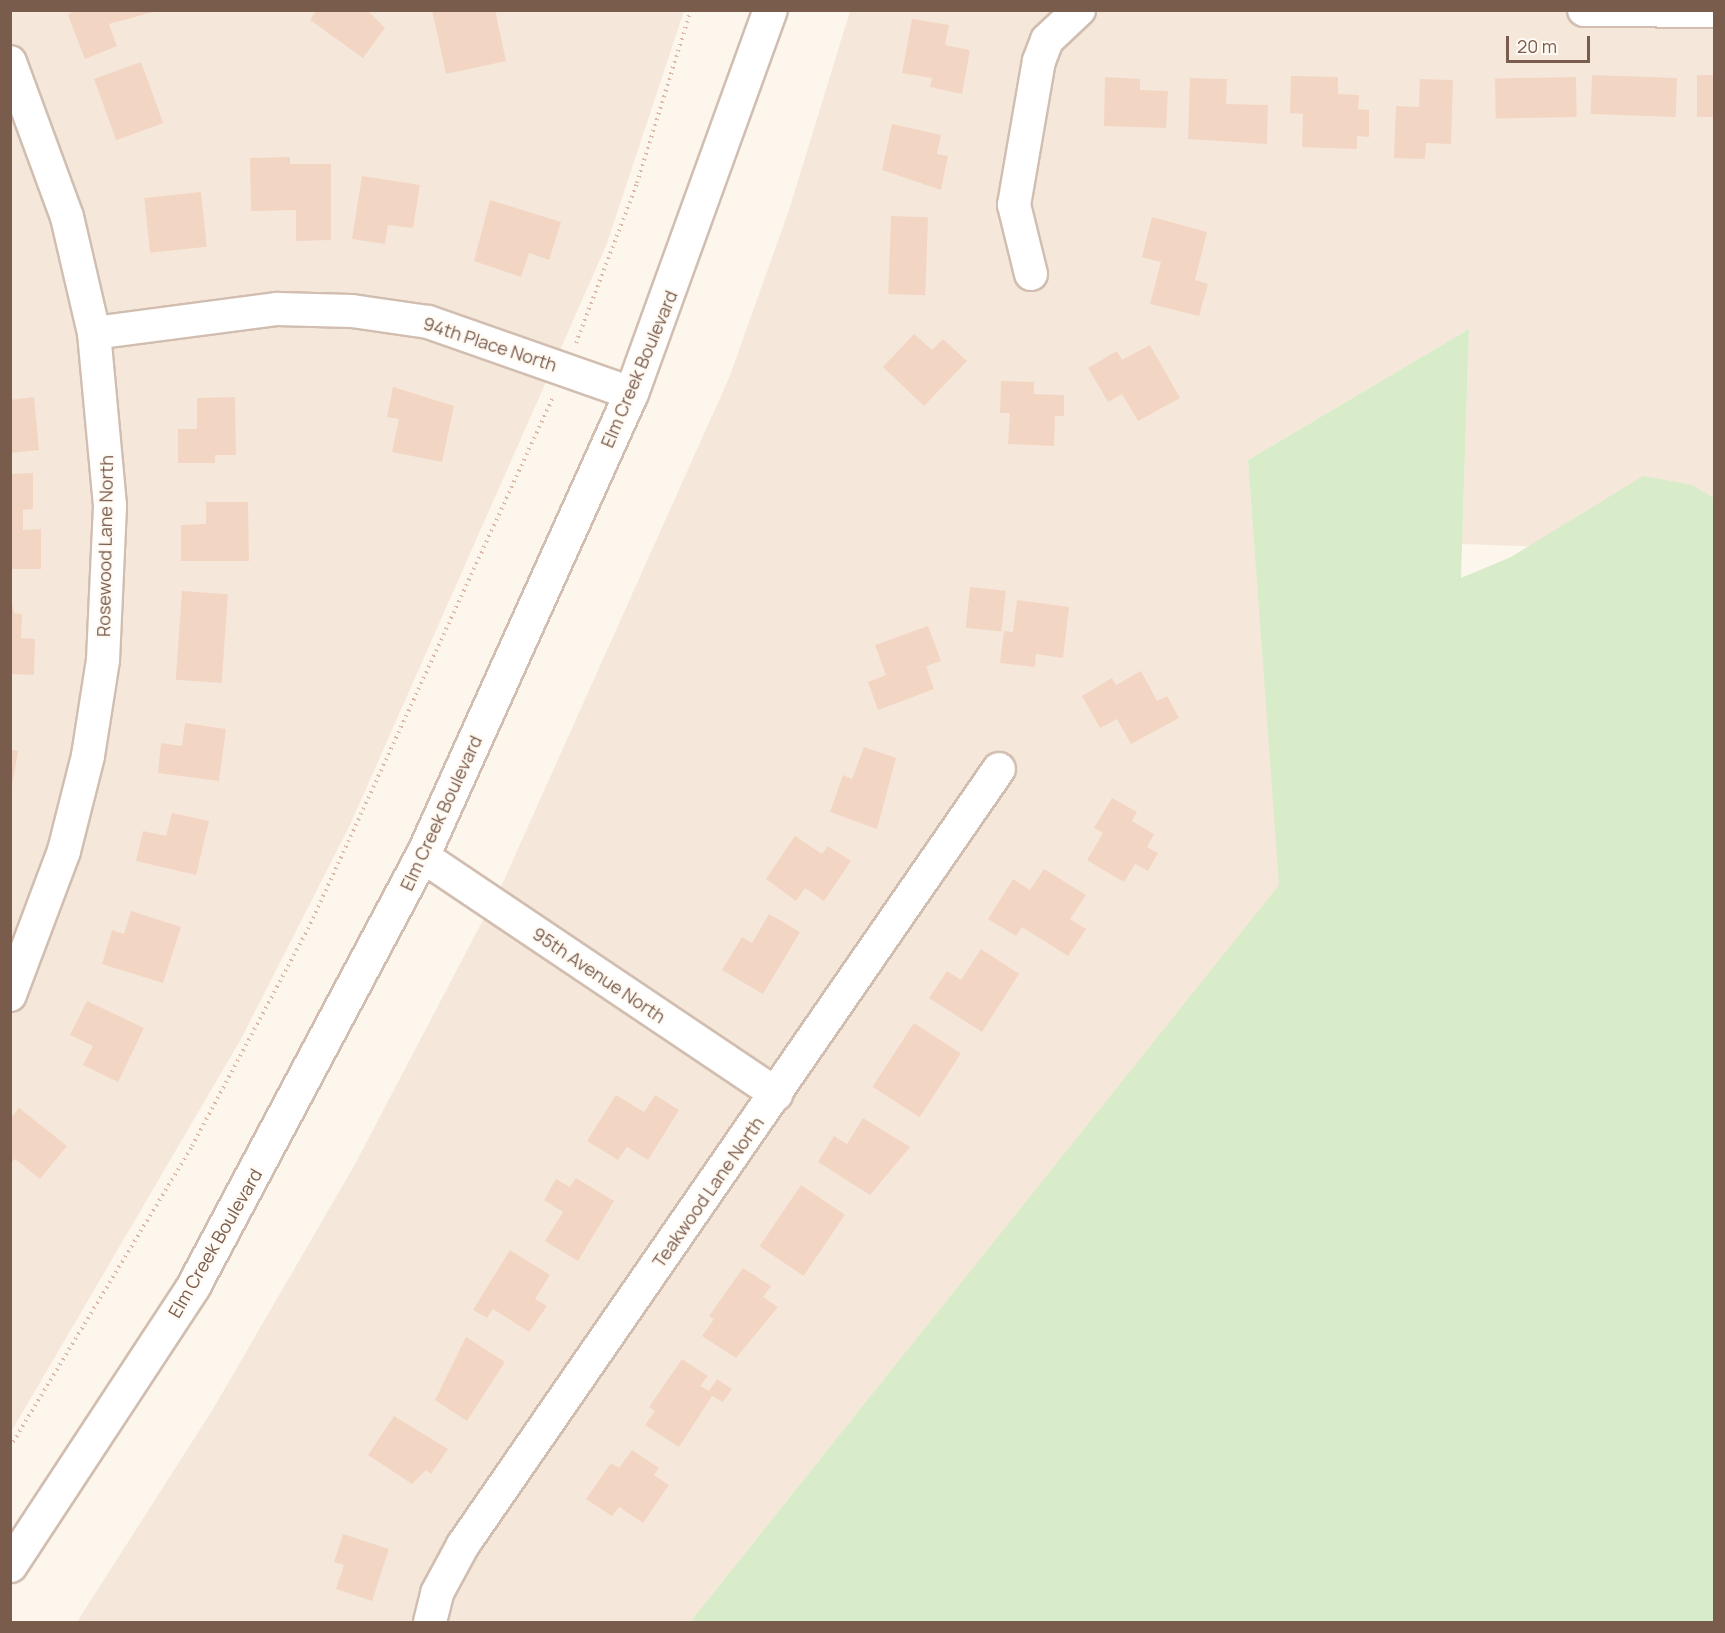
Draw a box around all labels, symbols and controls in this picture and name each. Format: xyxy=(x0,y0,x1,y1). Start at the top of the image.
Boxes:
scale bar xyxy=(1509,24,1593,62)
text: 20 m xyxy=(1517,34,1557,58)
street label: Elm Creek Boulevard xyxy=(596,287,682,451)
street label: 94th Place North xyxy=(420,312,560,376)
street label: Rosewood Lane North xyxy=(93,455,117,637)
street label: Elm Creek Boulevard xyxy=(396,732,486,894)
street label: 95th Avenue North xyxy=(528,923,670,1027)
street label: Teakwood Lane North xyxy=(648,1113,768,1271)
street label: Elm Creek Boulevard xyxy=(164,1165,266,1321)

